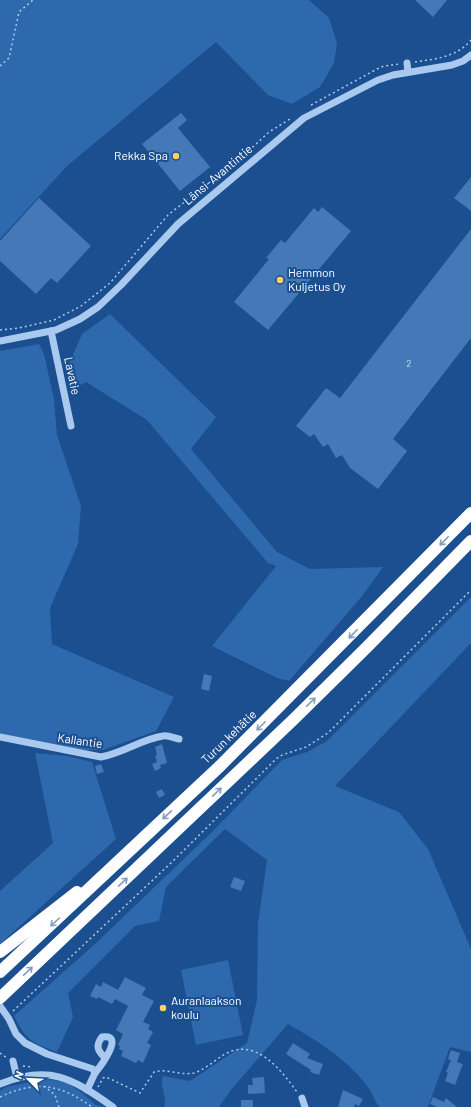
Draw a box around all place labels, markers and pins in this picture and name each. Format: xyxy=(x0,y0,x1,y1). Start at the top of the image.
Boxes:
place label: Rekka Spa xyxy=(114,148,168,162)
marker: Rekka Spa xyxy=(171,151,181,161)
place label: Hemmon Kuljetus Oy xyxy=(288,265,346,293)
marker: Hemmon Kuljetus Oy xyxy=(275,275,285,285)
place label: Auranlaakson koulu xyxy=(171,993,241,1021)
marker: Auranlaakson koulu xyxy=(158,1003,168,1013)

